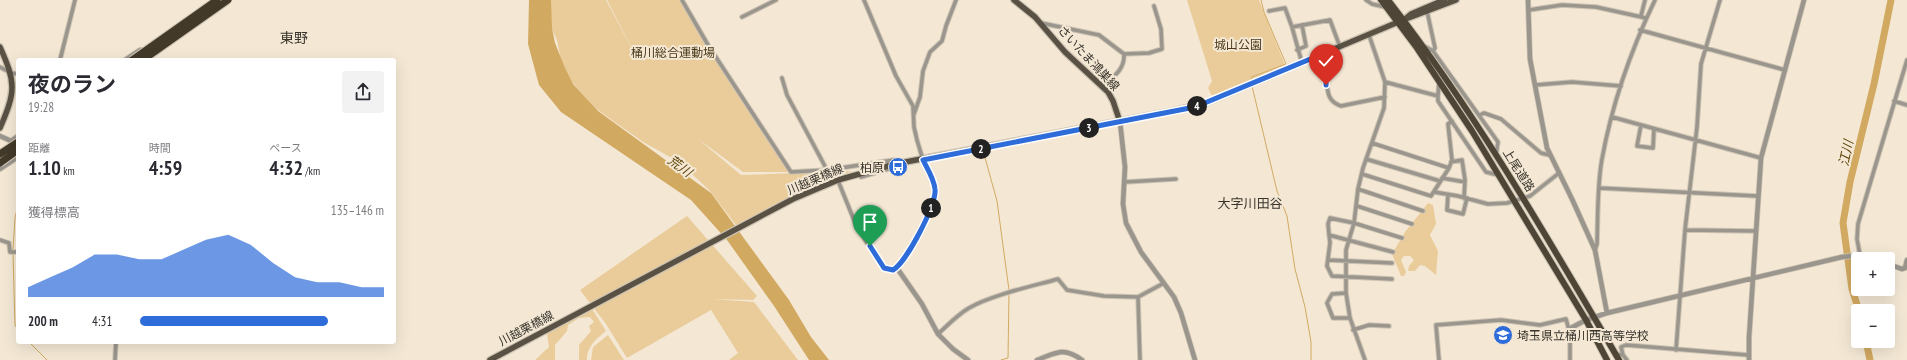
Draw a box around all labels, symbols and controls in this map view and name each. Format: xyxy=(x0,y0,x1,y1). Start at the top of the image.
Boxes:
street label: さいたま鴻巣線 xyxy=(1055,22,1123,94)
district label: 東野 xyxy=(280,29,308,47)
park label: 城山公園 xyxy=(1214,37,1262,52)
pin xyxy=(1309,44,1343,85)
park label: 桶川総合運動場 xyxy=(631,45,715,60)
icon: check xyxy=(1315,50,1337,72)
text: 夜のラン xyxy=(28,70,116,98)
button: share xyxy=(342,71,384,113)
pin: 4 xyxy=(1187,96,1207,116)
text: 19:28 xyxy=(28,99,54,116)
text: 4 xyxy=(1194,99,1200,113)
pin: 3 xyxy=(1079,118,1099,138)
text: 3 xyxy=(1086,121,1092,135)
water label: 江川 xyxy=(1835,137,1857,167)
pin: 2 xyxy=(971,139,991,159)
text: 距離 xyxy=(28,141,50,155)
text: 時間 xyxy=(149,141,171,155)
text: ペース xyxy=(269,141,302,155)
text: 2 xyxy=(978,142,984,156)
street label: 上尾道路 xyxy=(1500,146,1538,194)
water label: 荒川 xyxy=(664,151,697,182)
text: 1.10 xyxy=(28,155,61,181)
text: 4:59 xyxy=(149,155,182,181)
text: 4:32 xyxy=(269,155,303,181)
bus stop icon: 柏原 xyxy=(887,156,909,178)
street label: 川越栗橋線 xyxy=(784,160,846,198)
place label: 柏原 xyxy=(860,160,884,175)
text: km xyxy=(61,164,75,178)
text: /km xyxy=(303,164,320,178)
district label: 大字川田谷 xyxy=(1217,195,1283,212)
pin: 1 xyxy=(921,198,941,218)
text: 1 xyxy=(928,201,934,215)
text: 135–146 m xyxy=(331,202,384,219)
text: 獲得標高 xyxy=(28,204,80,221)
pin xyxy=(853,205,887,246)
icon: arrive xyxy=(859,211,881,233)
map controls xyxy=(1851,252,1895,348)
button: + xyxy=(1851,252,1895,296)
button: − xyxy=(1851,304,1895,348)
street label: 川越栗橋線 xyxy=(496,307,556,349)
text: 200 m xyxy=(28,313,58,330)
text: 4:31 xyxy=(92,313,112,330)
school or university icon: 埼玉県立桶川西高等学校 xyxy=(1492,324,1514,346)
place label: 埼玉県立桶川西高等学校 xyxy=(1517,328,1649,343)

